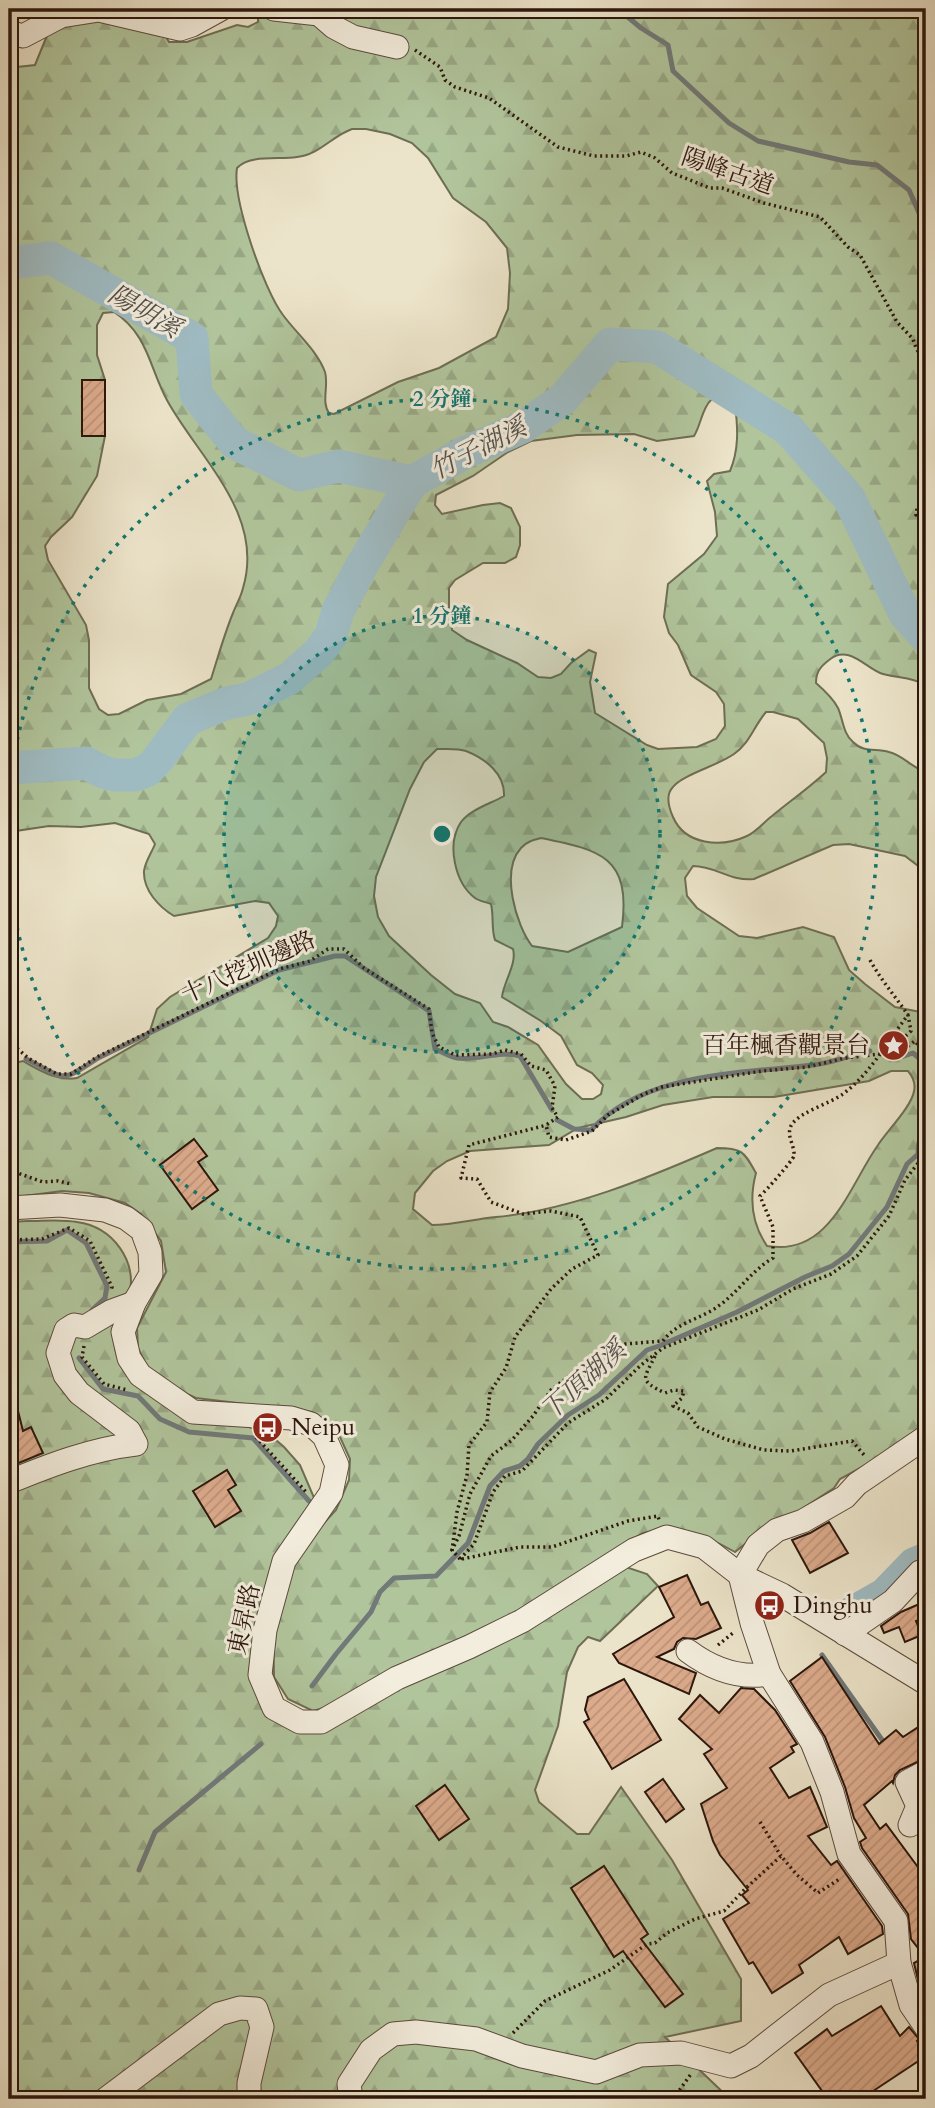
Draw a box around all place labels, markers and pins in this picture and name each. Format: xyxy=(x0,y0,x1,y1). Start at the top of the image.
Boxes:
centre of rings xyxy=(430,822,454,846)
place icon: 百年楓香觀景台 xyxy=(876,1028,910,1062)
place label: 百年楓香觀景台 xyxy=(702,1029,870,1062)
bus stop icon: Neipu xyxy=(251,1410,285,1444)
place label: Neipu xyxy=(291,1411,355,1444)
bus stop icon: Dinghu xyxy=(753,1588,787,1622)
place label: Dinghu xyxy=(793,1589,873,1622)

